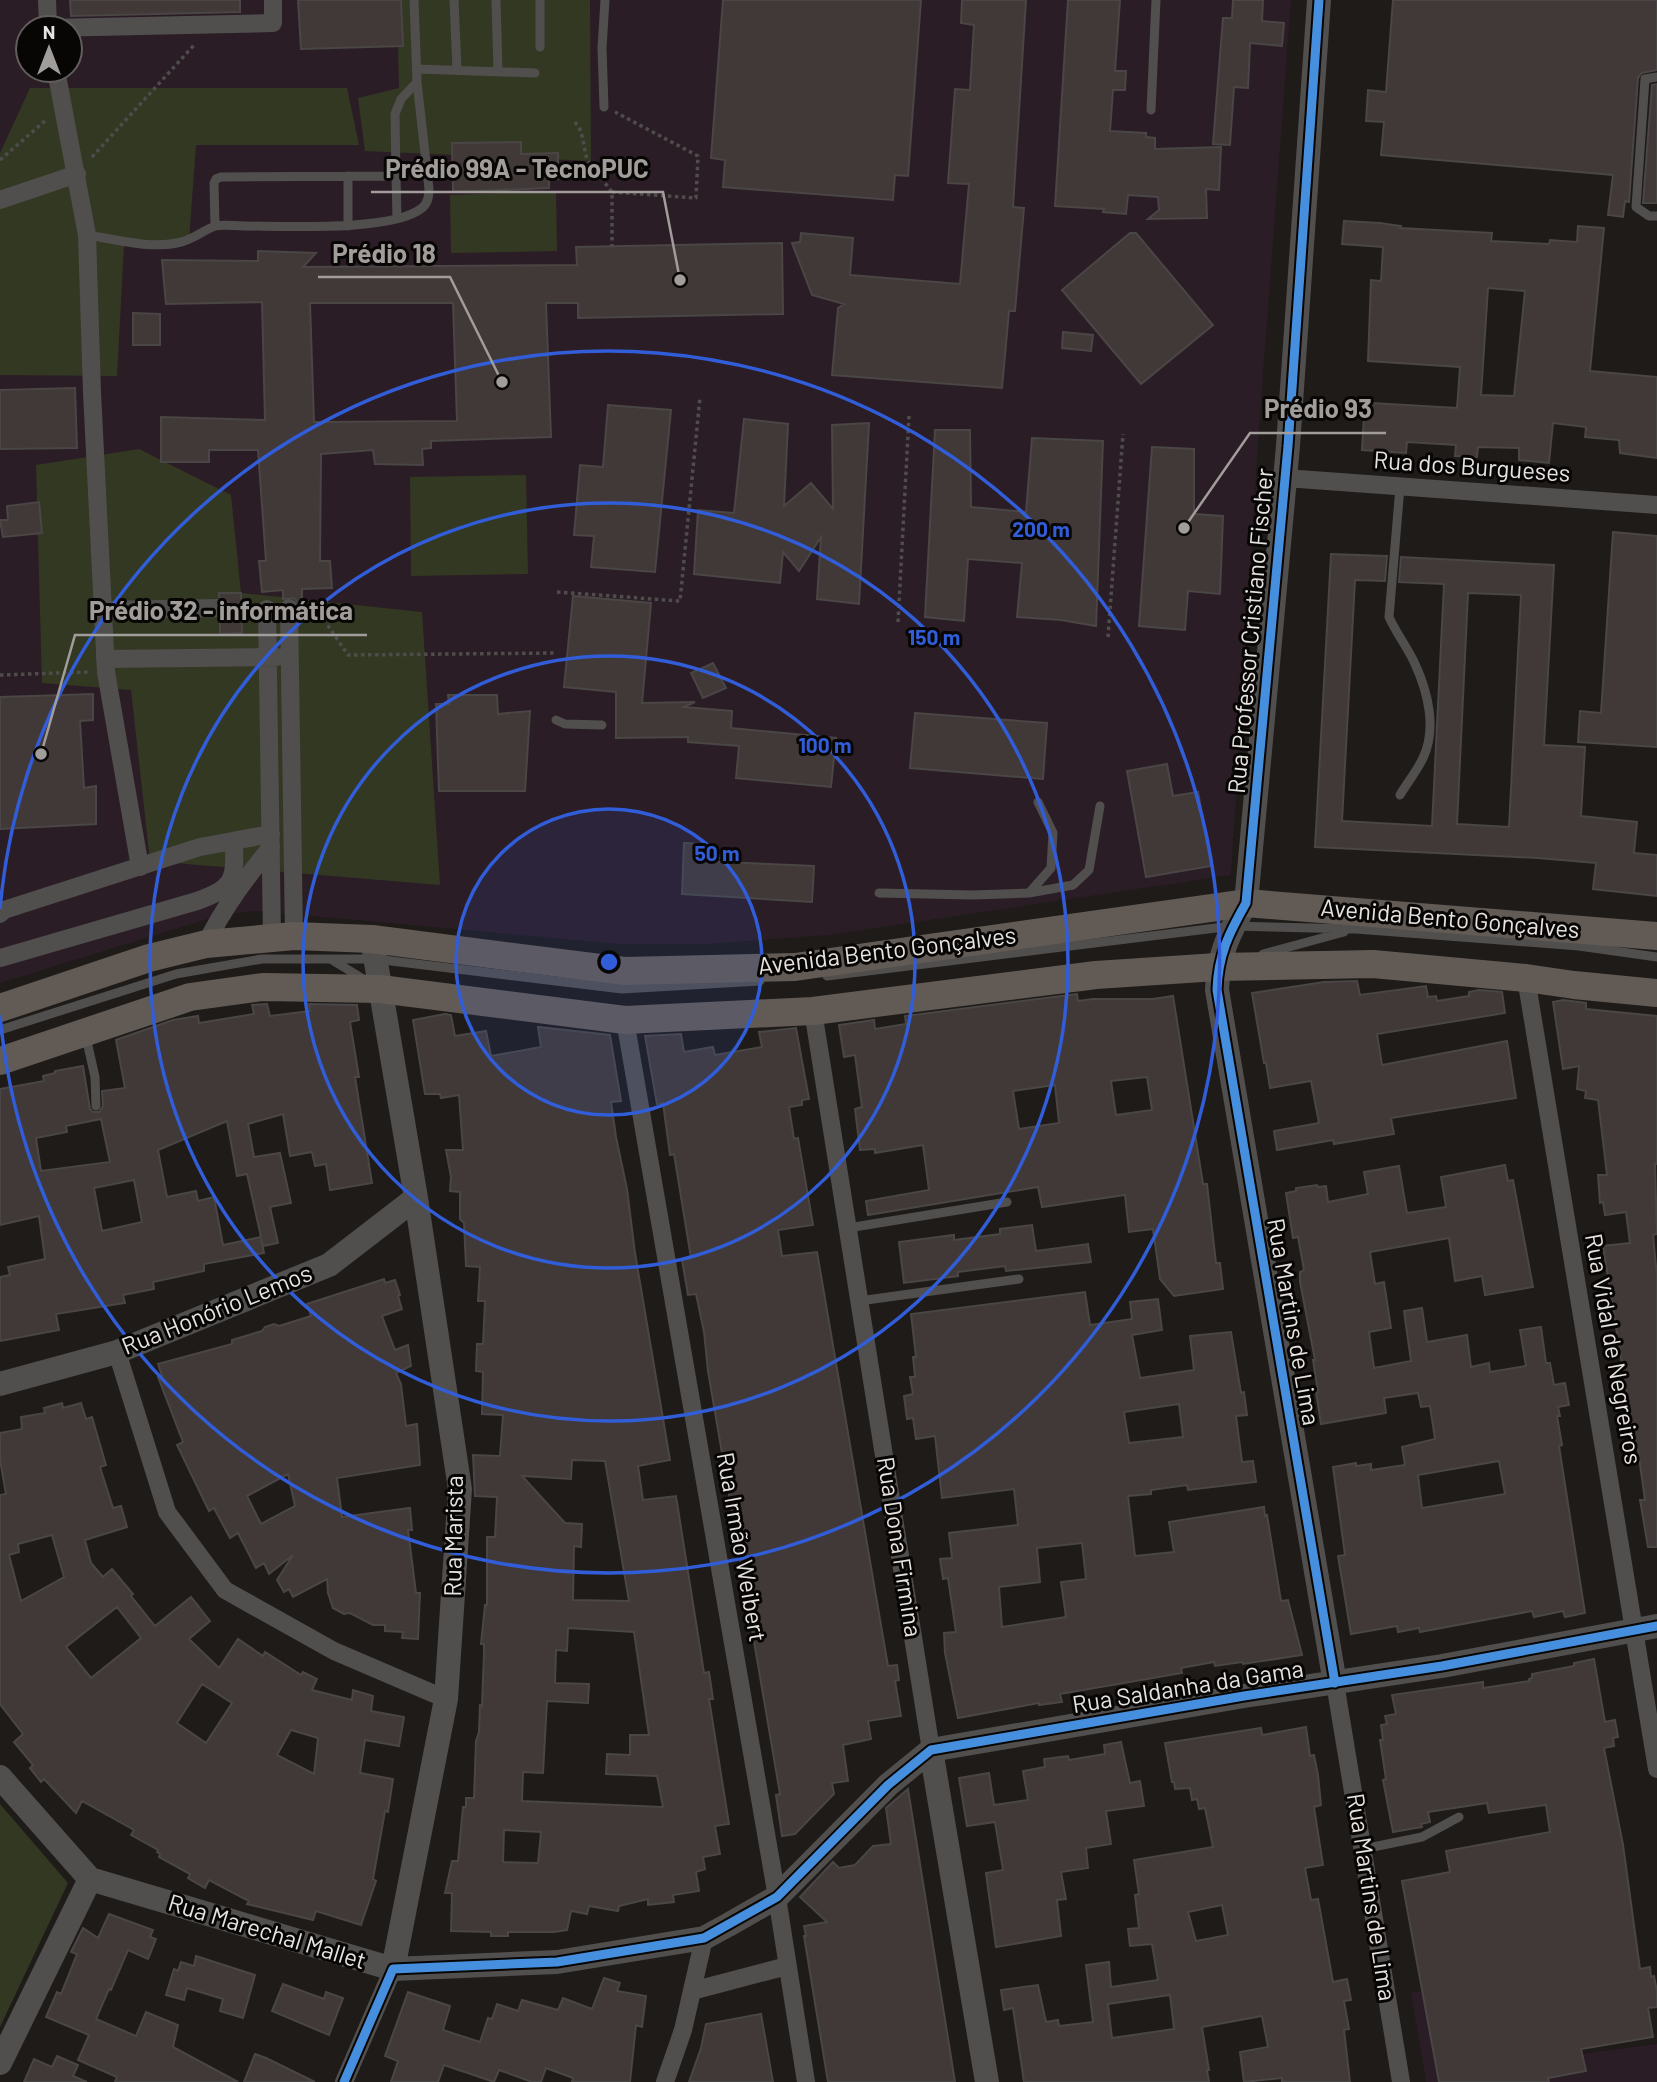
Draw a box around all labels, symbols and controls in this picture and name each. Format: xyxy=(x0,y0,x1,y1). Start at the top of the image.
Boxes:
north arrow xyxy=(14,14,84,84)
text: N xyxy=(43,20,55,43)
callout: Prédio 99A - TecnoPUC xyxy=(371,145,663,192)
text: Prédio 99A - TecnoPUC xyxy=(385,152,649,183)
callout: Prédio 18 xyxy=(318,230,450,277)
text: Prédio 18 xyxy=(332,237,436,268)
callout: Prédio 93 xyxy=(1250,386,1386,433)
text: Prédio 93 xyxy=(1264,392,1372,423)
street label: Rua dos Burgueses xyxy=(1373,444,1571,487)
street label: Rua Professor Cristiano Fischer xyxy=(1221,467,1278,795)
text: 200 m xyxy=(1012,516,1070,541)
callout: Prédio 32 - informática xyxy=(75,588,367,635)
text: Prédio 32 - informática xyxy=(89,594,353,625)
text: 150 m xyxy=(908,624,960,649)
text: 100 m xyxy=(798,732,852,757)
text: 50 m xyxy=(694,840,740,865)
street label: Avenida Bento Gonçalves xyxy=(1319,892,1581,943)
street label: Avenida Bento Gonçalves xyxy=(756,919,1018,980)
centre of rings xyxy=(597,950,621,974)
street label: Rua Martins de Lima xyxy=(1262,1216,1327,1428)
street label: Rua Vidal de Negreiros xyxy=(1580,1231,1649,1466)
street label: Rua Honório Lemos xyxy=(117,1257,316,1360)
street label: Rua Irmão Weibert xyxy=(712,1450,773,1644)
street label: Rua Dona Firmina xyxy=(872,1455,929,1639)
street label: Rua Marista xyxy=(437,1475,468,1597)
street label: Rua Saldanha da Gama xyxy=(1070,1653,1305,1718)
street label: Rua Martins de Lima xyxy=(1342,1791,1403,2003)
street label: Rua Marechal Mallet xyxy=(165,1887,370,1974)

